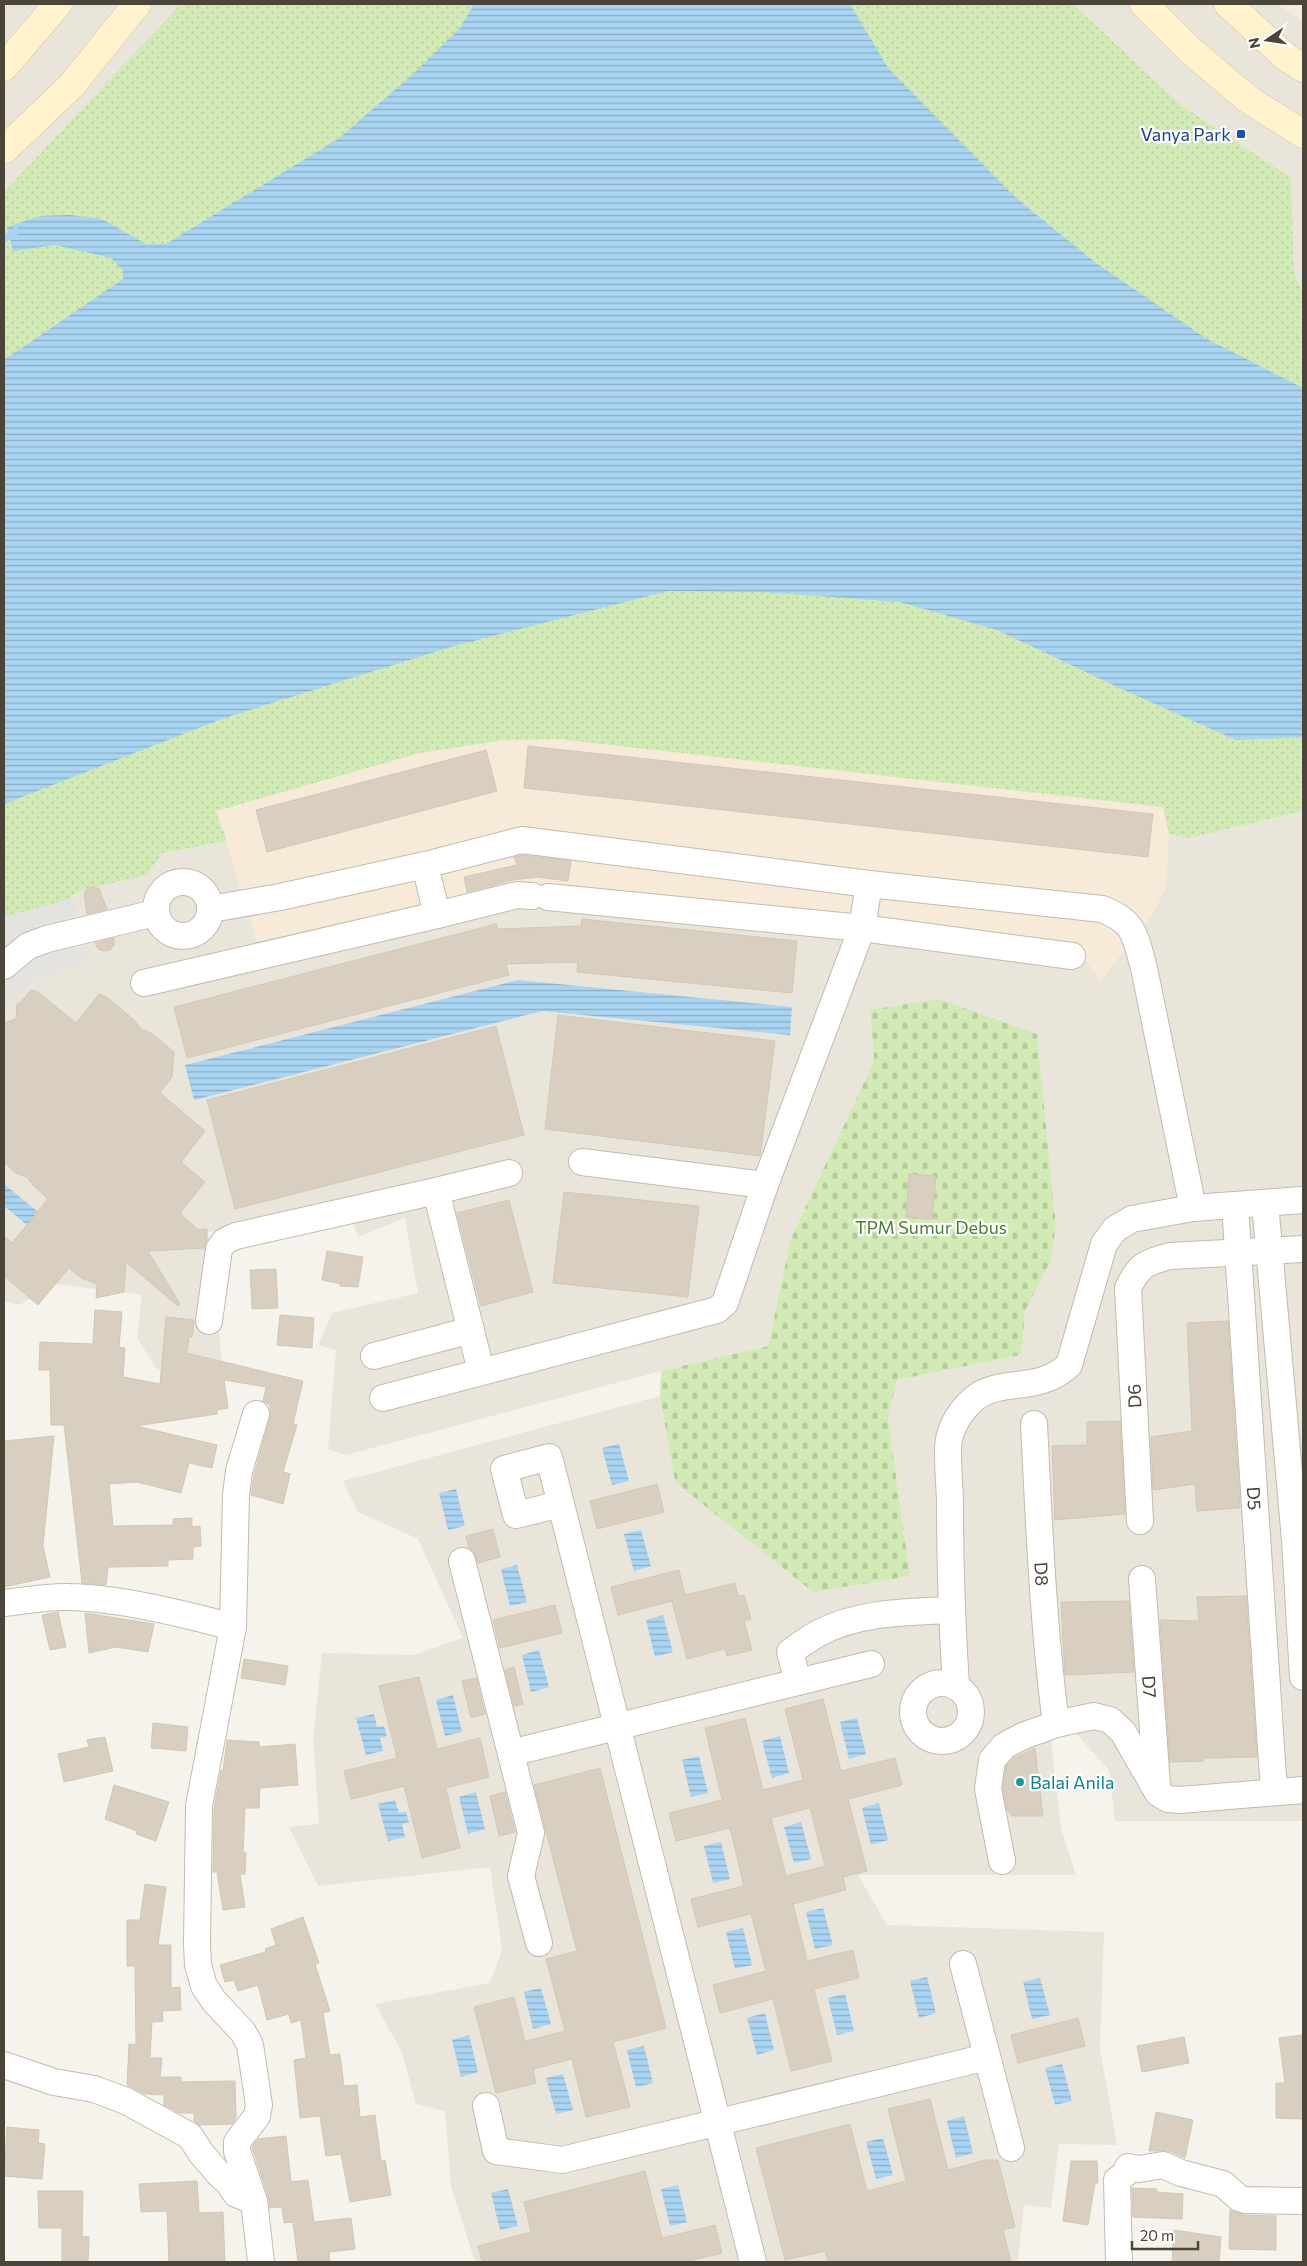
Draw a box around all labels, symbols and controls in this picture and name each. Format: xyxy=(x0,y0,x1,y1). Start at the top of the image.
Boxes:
north arrow xyxy=(1242,15,1292,65)
text: N xyxy=(1244,36,1263,50)
place label: Vanya Park xyxy=(1140,123,1231,145)
marker: Vanya Park xyxy=(1235,128,1247,140)
park label: TPM Sumur Debus xyxy=(855,1216,1007,1238)
street label: D6 xyxy=(1122,1383,1146,1409)
street label: D5 xyxy=(1243,1486,1266,1511)
street label: D8 xyxy=(1030,1561,1054,1587)
street label: D7 xyxy=(1138,1675,1162,1699)
place label: Balai Anila xyxy=(1030,1771,1114,1793)
marker: Balai Anila xyxy=(1014,1776,1026,1788)
scale bar xyxy=(1132,2218,1198,2250)
text: 20 m xyxy=(1140,2226,1174,2244)

